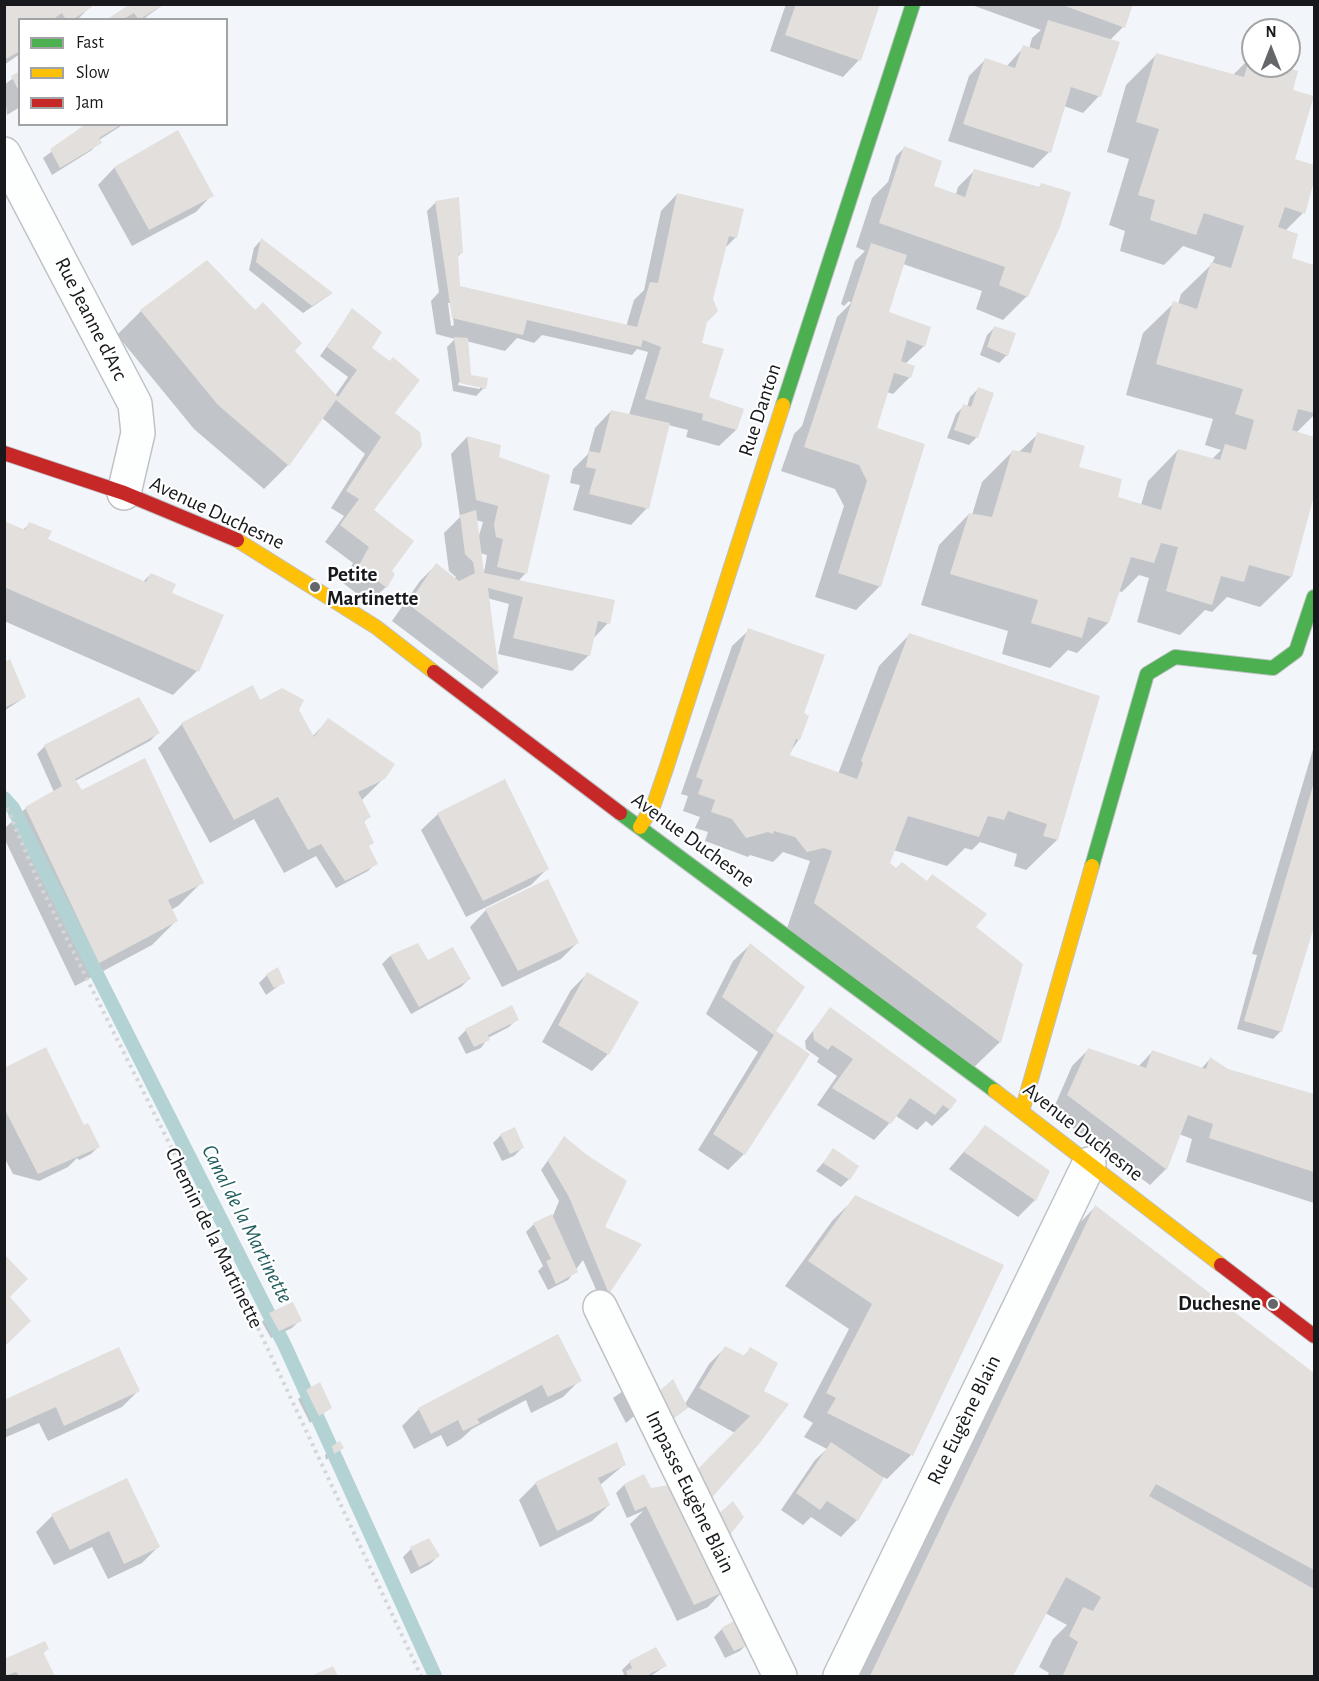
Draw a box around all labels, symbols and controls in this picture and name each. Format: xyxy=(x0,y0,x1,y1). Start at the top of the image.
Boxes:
legend xyxy=(18,18,228,126)
north arrow xyxy=(1241,18,1301,78)
text: N xyxy=(1265,24,1277,40)
text: Fast xyxy=(76,34,104,52)
text: Slow xyxy=(76,64,109,82)
text: Jam xyxy=(76,94,104,112)
street label: Rue Jeanne d'Arc xyxy=(49,253,133,385)
street label: Rue Danton xyxy=(733,360,787,460)
street label: Avenue Duchesne xyxy=(146,471,288,555)
place label: Petite Martinette xyxy=(327,562,418,612)
marker: Petite Martinette xyxy=(308,580,322,594)
street label: Avenue Duchesne xyxy=(627,787,759,893)
street label: Avenue Duchesne xyxy=(1018,1077,1148,1187)
water label: Canal de la Martinette xyxy=(196,1140,298,1308)
street label: Chemin de la Martinette xyxy=(159,1144,269,1332)
place label: Duchesne xyxy=(1178,1291,1261,1317)
marker: Duchesne xyxy=(1266,1297,1280,1311)
street label: Rue Eugène Blain xyxy=(922,1351,1006,1489)
street label: Impasse Eugène Blain xyxy=(640,1407,740,1577)

